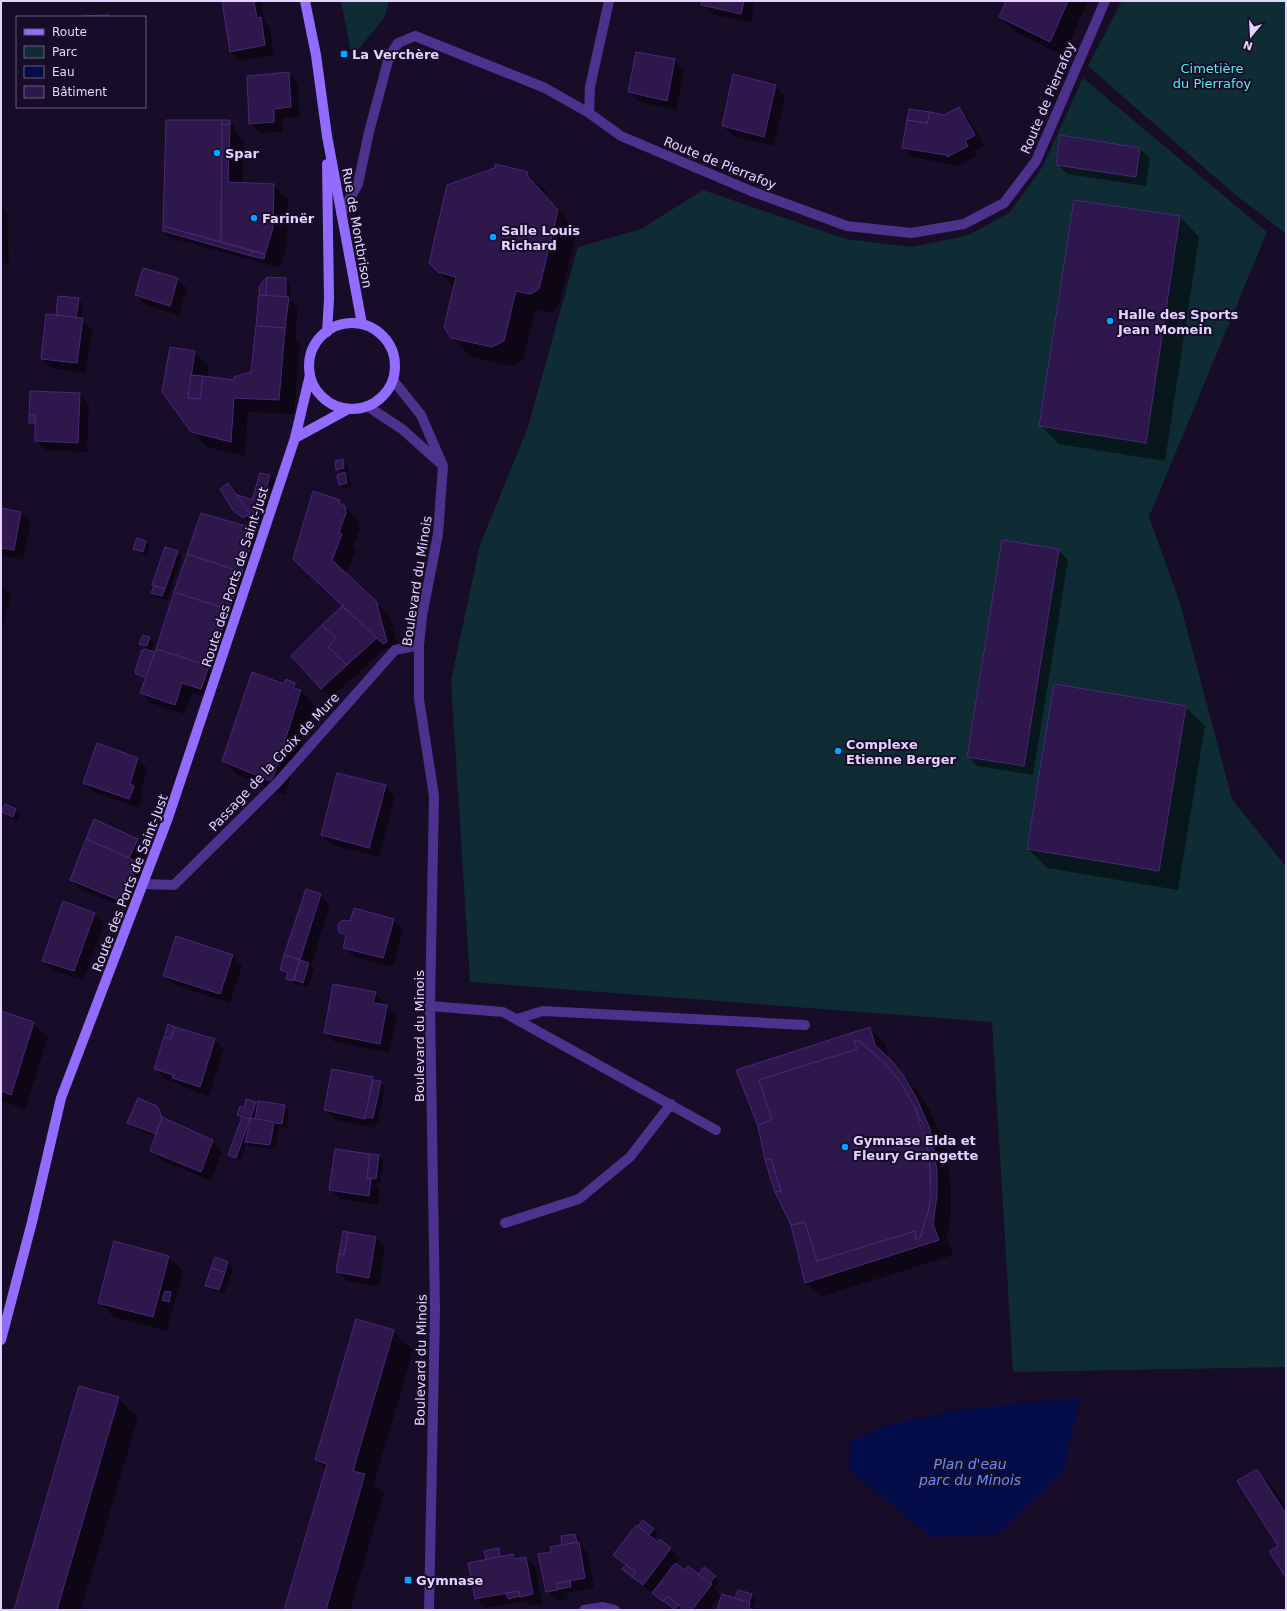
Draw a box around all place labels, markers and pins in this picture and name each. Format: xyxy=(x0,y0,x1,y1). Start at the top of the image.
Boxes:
place label: La Verchère xyxy=(352,47,439,62)
marker: La Verchère xyxy=(339,49,349,59)
place label: Spar xyxy=(225,146,259,161)
marker: Spar xyxy=(212,148,222,158)
place label: Farinër xyxy=(262,211,315,226)
marker: Farinër xyxy=(249,213,259,223)
place label: Salle Louis Richard xyxy=(501,223,580,253)
marker: Salle Louis Richard xyxy=(488,232,498,242)
place label: Halle des Sports Jean Momein xyxy=(1117,307,1239,337)
marker: Halle des Sports Jean Momein xyxy=(1105,316,1115,326)
place label: Complexe Etienne Berger xyxy=(846,737,956,767)
marker: Complexe Etienne Berger xyxy=(833,746,843,756)
place label: Gymnase Elda et Fleury Grangette xyxy=(853,1133,978,1163)
marker: Gymnase Elda et Fleury Grangette xyxy=(840,1142,850,1152)
place label: Gymnase xyxy=(416,1573,483,1588)
marker: Gymnase xyxy=(403,1575,413,1585)

